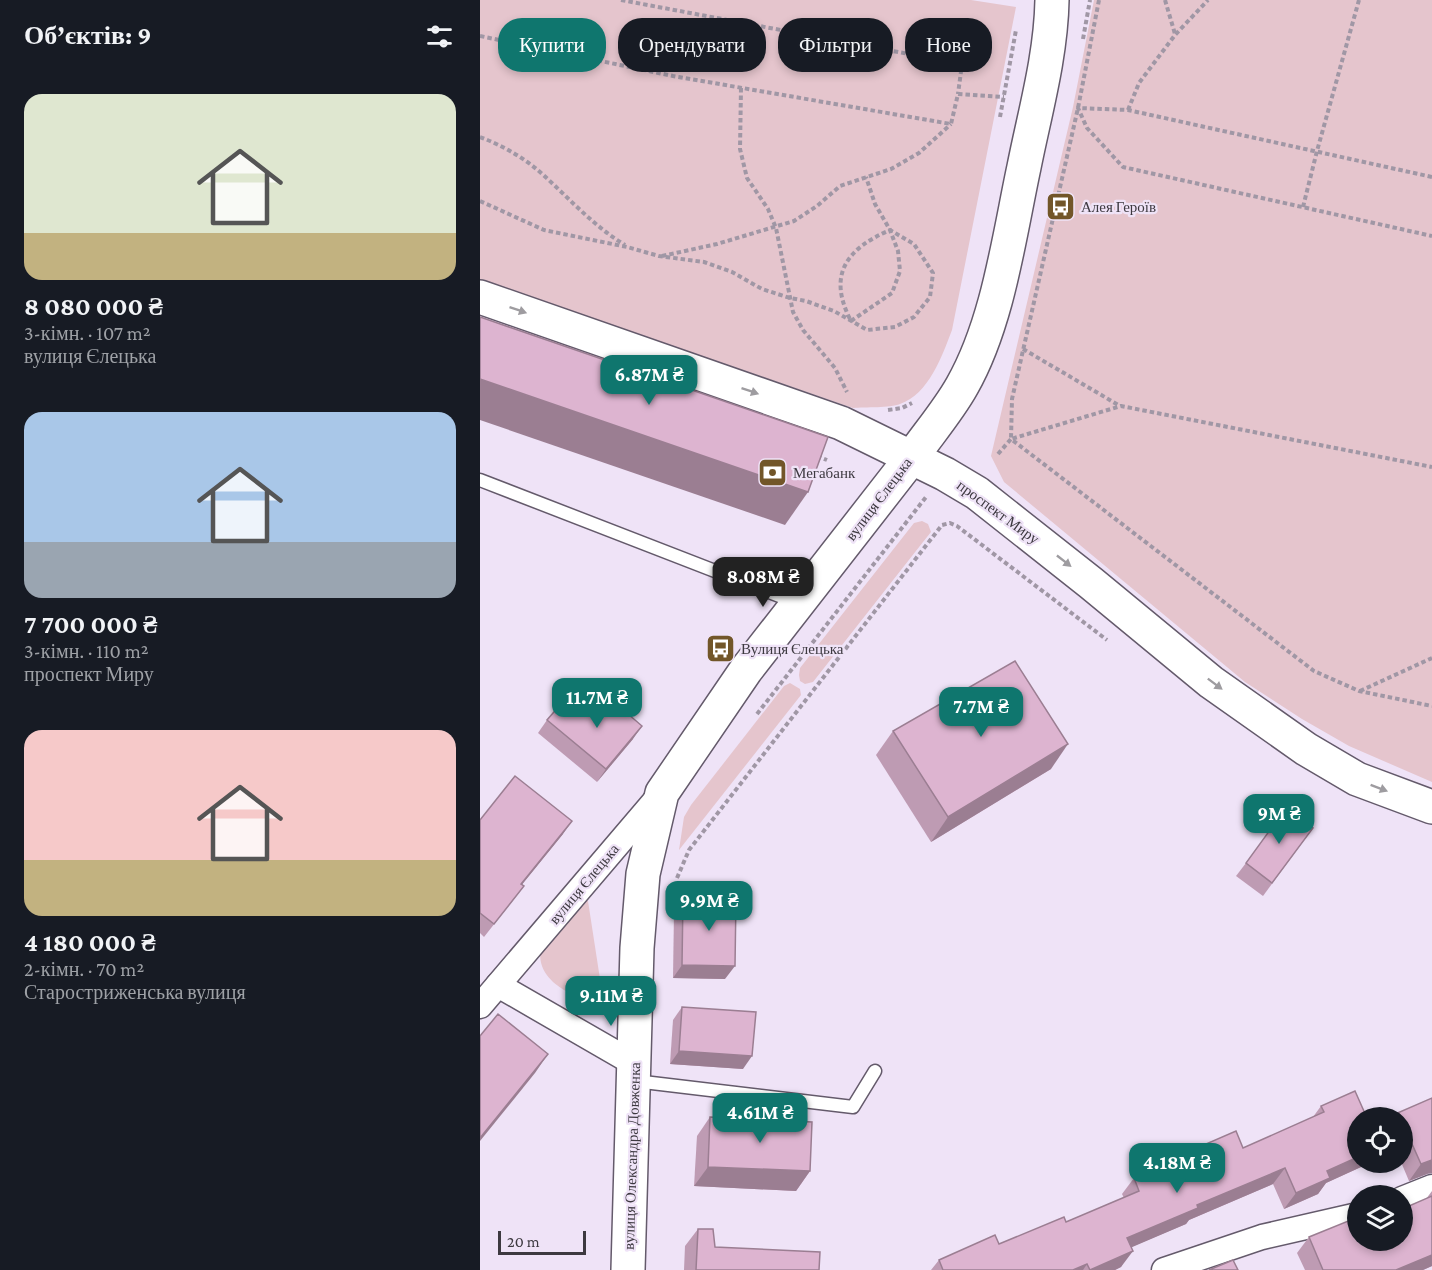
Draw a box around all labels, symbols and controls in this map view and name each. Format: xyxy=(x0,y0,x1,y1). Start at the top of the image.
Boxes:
chip: Купити xyxy=(498,18,606,72)
chip: Орендувати xyxy=(618,18,766,72)
chip: Фільтри xyxy=(778,18,893,72)
chip: Нове xyxy=(905,18,992,72)
icon: filters xyxy=(423,20,456,53)
text: Об’єктів: 9 xyxy=(24,21,151,50)
icon: home xyxy=(186,133,294,241)
bus stop icon: Алея Героїв xyxy=(1044,191,1076,223)
place label: Алея Героїв xyxy=(1081,199,1156,215)
text: 8 080 000 ₴ xyxy=(24,292,163,321)
one-way arrow xyxy=(509,305,527,315)
text: 3-кімн. · 107 m² xyxy=(24,322,151,344)
text: вулиця Єлецька xyxy=(24,345,156,367)
pin: 6.87M ₴ xyxy=(594,355,704,406)
text: 6.87M ₴ xyxy=(614,363,684,385)
one-way arrow xyxy=(741,386,759,396)
icon: home xyxy=(186,451,294,559)
street label: вулиця Єлецька xyxy=(843,454,915,543)
bank icon: Мегабанк xyxy=(756,457,788,489)
place label: Мегабанк xyxy=(793,465,856,481)
street label: проспект Миру xyxy=(954,477,1042,547)
one-way arrow xyxy=(1056,555,1071,567)
pin: 8.08M ₴ xyxy=(708,557,818,608)
text: 8.08M ₴ xyxy=(727,565,799,587)
text: 7 700 000 ₴ xyxy=(24,610,157,639)
bus stop icon: Вулиця Єлецька xyxy=(704,633,736,665)
text: 3-кімн. · 110 m² xyxy=(24,640,149,662)
place label: Вулиця Єлецька xyxy=(741,641,844,657)
text: проспект Миру xyxy=(24,663,154,685)
pin: 11.7M ₴ xyxy=(542,678,652,729)
one-way arrow xyxy=(1207,678,1222,690)
text: 11.7M ₴ xyxy=(566,686,628,708)
pin: 7.7M ₴ xyxy=(932,687,1030,738)
text: 7.7M ₴ xyxy=(953,695,1009,717)
icon: home xyxy=(186,769,294,877)
one-way arrow xyxy=(1371,783,1389,793)
pin: 9M ₴ xyxy=(1243,794,1315,845)
text: 9M ₴ xyxy=(1257,802,1301,824)
street label: вулиця Єлецька xyxy=(546,841,622,927)
pin: 9.9M ₴ xyxy=(660,881,758,932)
text: 9.9M ₴ xyxy=(679,889,739,911)
text: 4 180 000 ₴ xyxy=(24,928,156,957)
text: 2-кімн. · 70 m² xyxy=(24,958,144,980)
pin: 9.11M ₴ xyxy=(556,976,666,1027)
text: Старостриженська вулиця xyxy=(24,981,246,1003)
text: 9.11M ₴ xyxy=(579,984,643,1006)
street label: вулиця Олександра Довженка xyxy=(621,1062,643,1250)
pin: 4.61M ₴ xyxy=(705,1093,815,1144)
text: 4.61M ₴ xyxy=(727,1101,793,1123)
map controls xyxy=(1347,1107,1413,1251)
button: locate xyxy=(1347,1107,1413,1173)
pin: 4.18M ₴ xyxy=(1122,1143,1232,1194)
text: 4.18M ₴ xyxy=(1143,1151,1211,1173)
button: layers xyxy=(1347,1185,1413,1251)
scale bar xyxy=(498,1228,586,1256)
text: 20 m xyxy=(507,1233,540,1250)

